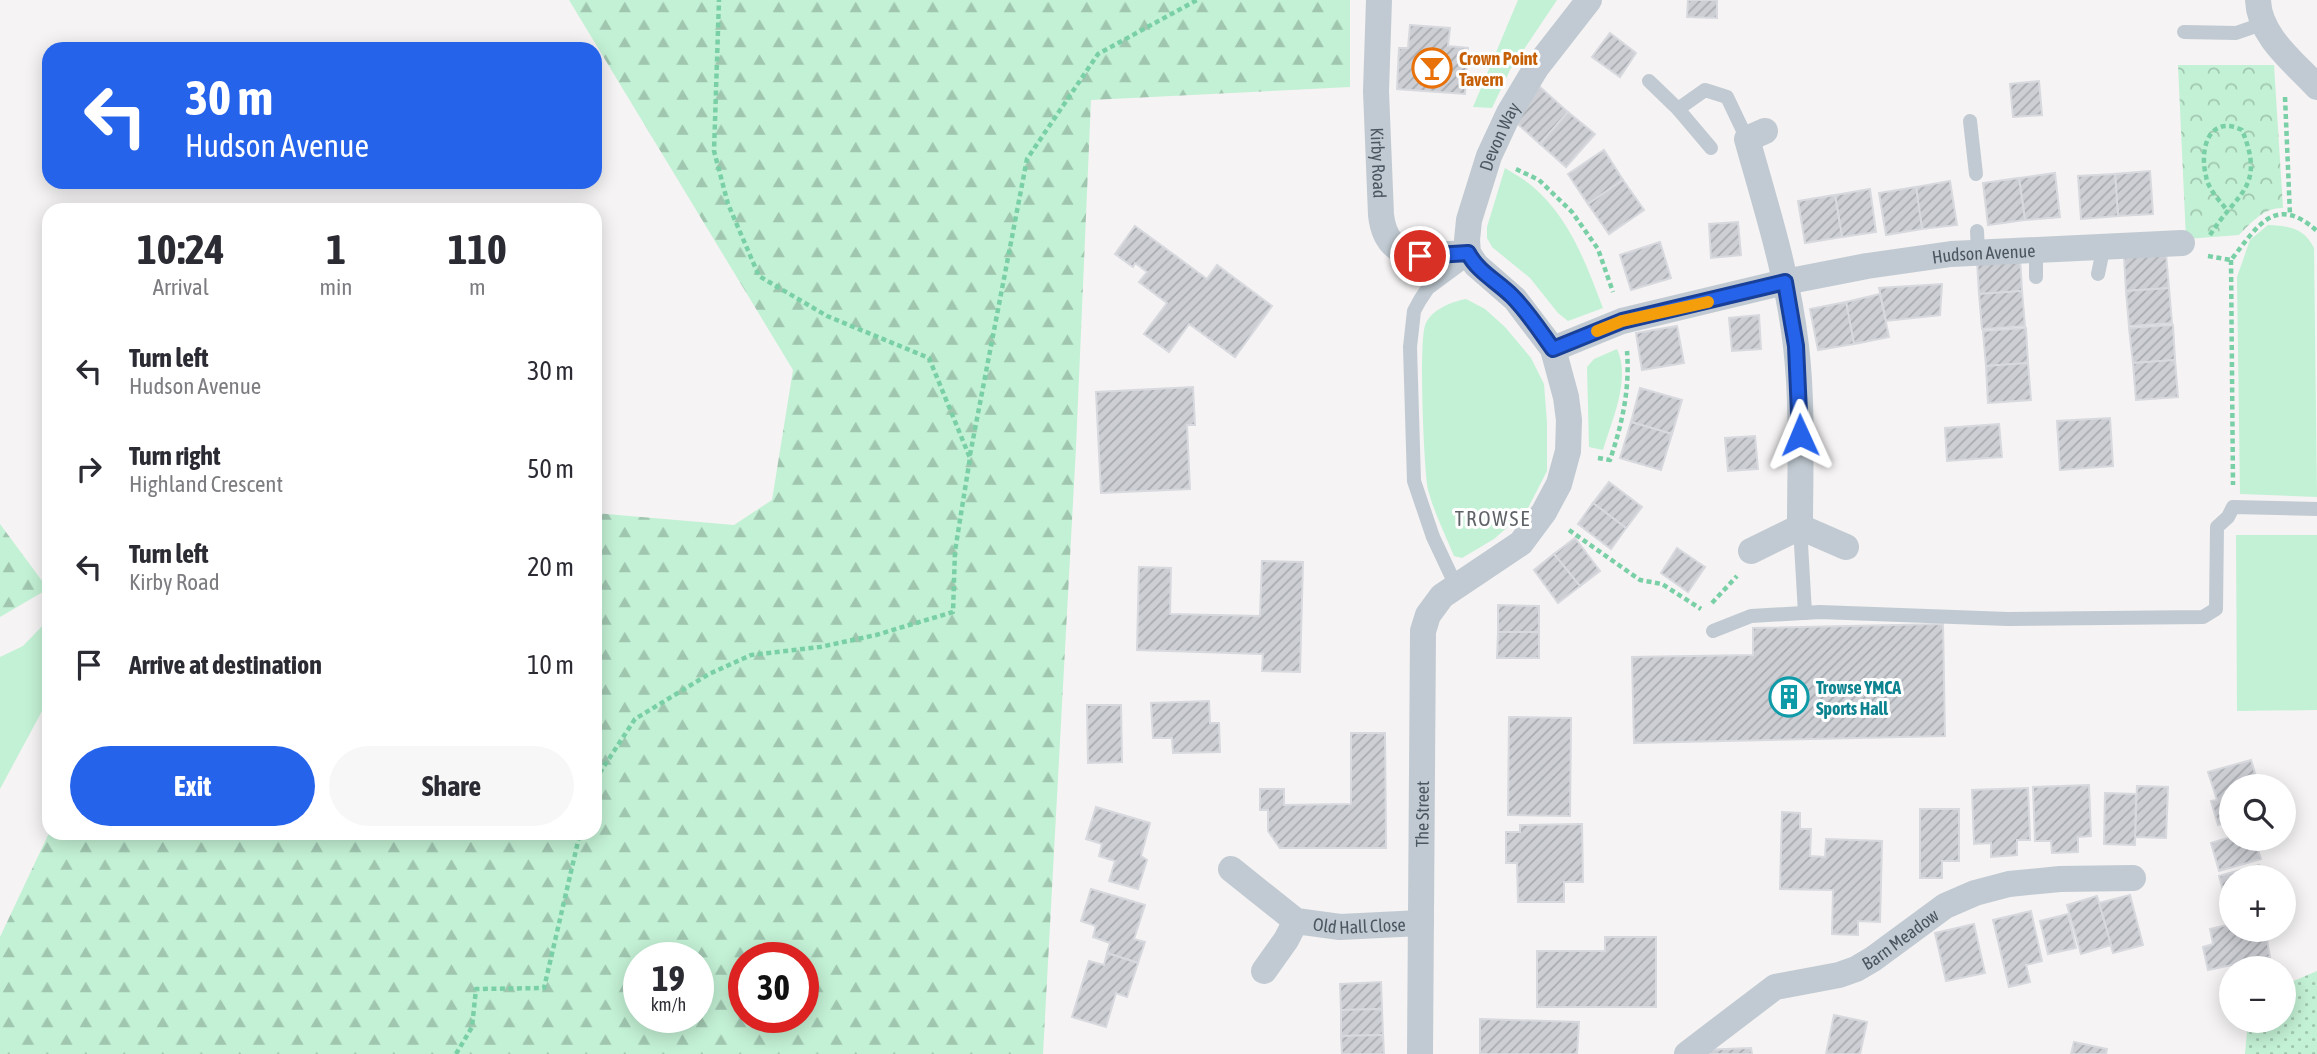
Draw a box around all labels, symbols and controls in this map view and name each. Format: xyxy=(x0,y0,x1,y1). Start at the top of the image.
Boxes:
bar icon: Crown Point Tavern xyxy=(1411,47,1453,89)
place label: Crown Point Tavern xyxy=(1459,48,1539,90)
text: 30 m xyxy=(185,69,273,125)
icon: left xyxy=(70,70,161,161)
street label: Devon Way xyxy=(1475,98,1524,173)
text: Hudson Avenue xyxy=(185,127,369,164)
street label: Kirby Road xyxy=(1367,127,1391,199)
text: 10:24 xyxy=(137,225,224,273)
text: 1 xyxy=(326,225,346,273)
text: 110 xyxy=(448,225,507,273)
pin xyxy=(1390,226,1450,286)
icon: arrive xyxy=(1401,237,1439,275)
street label: Hudson Avenue xyxy=(1930,239,2036,267)
text: Arrival xyxy=(153,274,209,300)
text: min xyxy=(320,274,353,300)
text: m xyxy=(469,274,486,300)
text: Turn left xyxy=(129,343,209,373)
icon: left xyxy=(70,352,108,390)
text: 30 m xyxy=(527,356,574,386)
text: Hudson Avenue xyxy=(129,373,261,399)
position arrow xyxy=(1763,398,1837,472)
text: Turn right xyxy=(129,441,220,471)
icon: right xyxy=(70,450,108,488)
text: 50 m xyxy=(527,454,574,484)
text: Highland Crescent xyxy=(129,471,283,497)
district label: TROWSE xyxy=(1455,506,1531,530)
text: Turn left xyxy=(129,539,209,569)
icon: left xyxy=(70,548,108,586)
text: 20 m xyxy=(527,552,574,582)
text: Kirby Road xyxy=(129,569,220,595)
icon: arrive xyxy=(70,646,108,684)
text: Arrive at destination xyxy=(129,650,322,680)
text: 10 m xyxy=(527,650,574,680)
building icon: Trowse YMCA Sports Hall xyxy=(1768,676,1810,718)
place label: Trowse YMCA Sports Hall xyxy=(1816,677,1901,719)
button: Exit xyxy=(70,746,315,826)
button: Share xyxy=(329,746,574,826)
map controls xyxy=(2219,774,2296,1033)
button: search xyxy=(2219,774,2296,851)
street label: The Street xyxy=(1411,781,1432,847)
button: + xyxy=(2219,865,2296,942)
street label: Barn Meadow xyxy=(1858,904,1943,974)
street label: Old Hall Close xyxy=(1312,913,1406,938)
speed limit sign: 30 xyxy=(728,942,819,1033)
button: − xyxy=(2219,956,2296,1033)
text: 19 xyxy=(652,958,685,998)
text: km/h xyxy=(651,994,686,1015)

